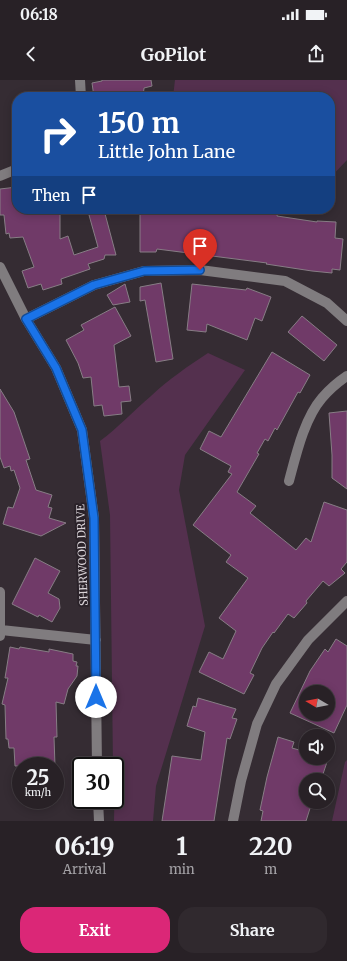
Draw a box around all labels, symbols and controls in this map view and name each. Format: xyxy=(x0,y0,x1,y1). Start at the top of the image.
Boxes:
text: 06:18 xyxy=(20,5,58,24)
icon: back xyxy=(20,43,42,65)
text: GoPilot xyxy=(141,43,206,66)
icon: share xyxy=(305,43,327,65)
text: 150 m xyxy=(98,105,180,141)
icon: right xyxy=(32,108,84,160)
text: Little John Lane xyxy=(98,140,235,163)
icon: arrive xyxy=(78,184,100,206)
text: Then xyxy=(32,186,70,205)
pin xyxy=(183,229,217,270)
icon: arrive xyxy=(189,235,211,257)
street label: SHERWOOD DRIVE xyxy=(73,504,91,606)
position arrow xyxy=(75,676,117,718)
north arrow xyxy=(299,685,335,721)
map controls xyxy=(299,685,335,809)
button: sound xyxy=(299,729,335,765)
speed limit sign: 30 xyxy=(72,757,124,809)
text: 25 xyxy=(27,765,49,790)
button: search xyxy=(299,773,335,809)
text: km/h xyxy=(25,786,51,799)
text: 06:19 xyxy=(54,831,115,862)
text: 1 xyxy=(176,831,187,862)
text: 220 xyxy=(249,831,293,862)
text: Arrival xyxy=(63,861,106,878)
text: min xyxy=(169,861,195,878)
text: m xyxy=(264,861,277,878)
button: Exit xyxy=(20,907,170,953)
button: Share xyxy=(178,907,327,953)

